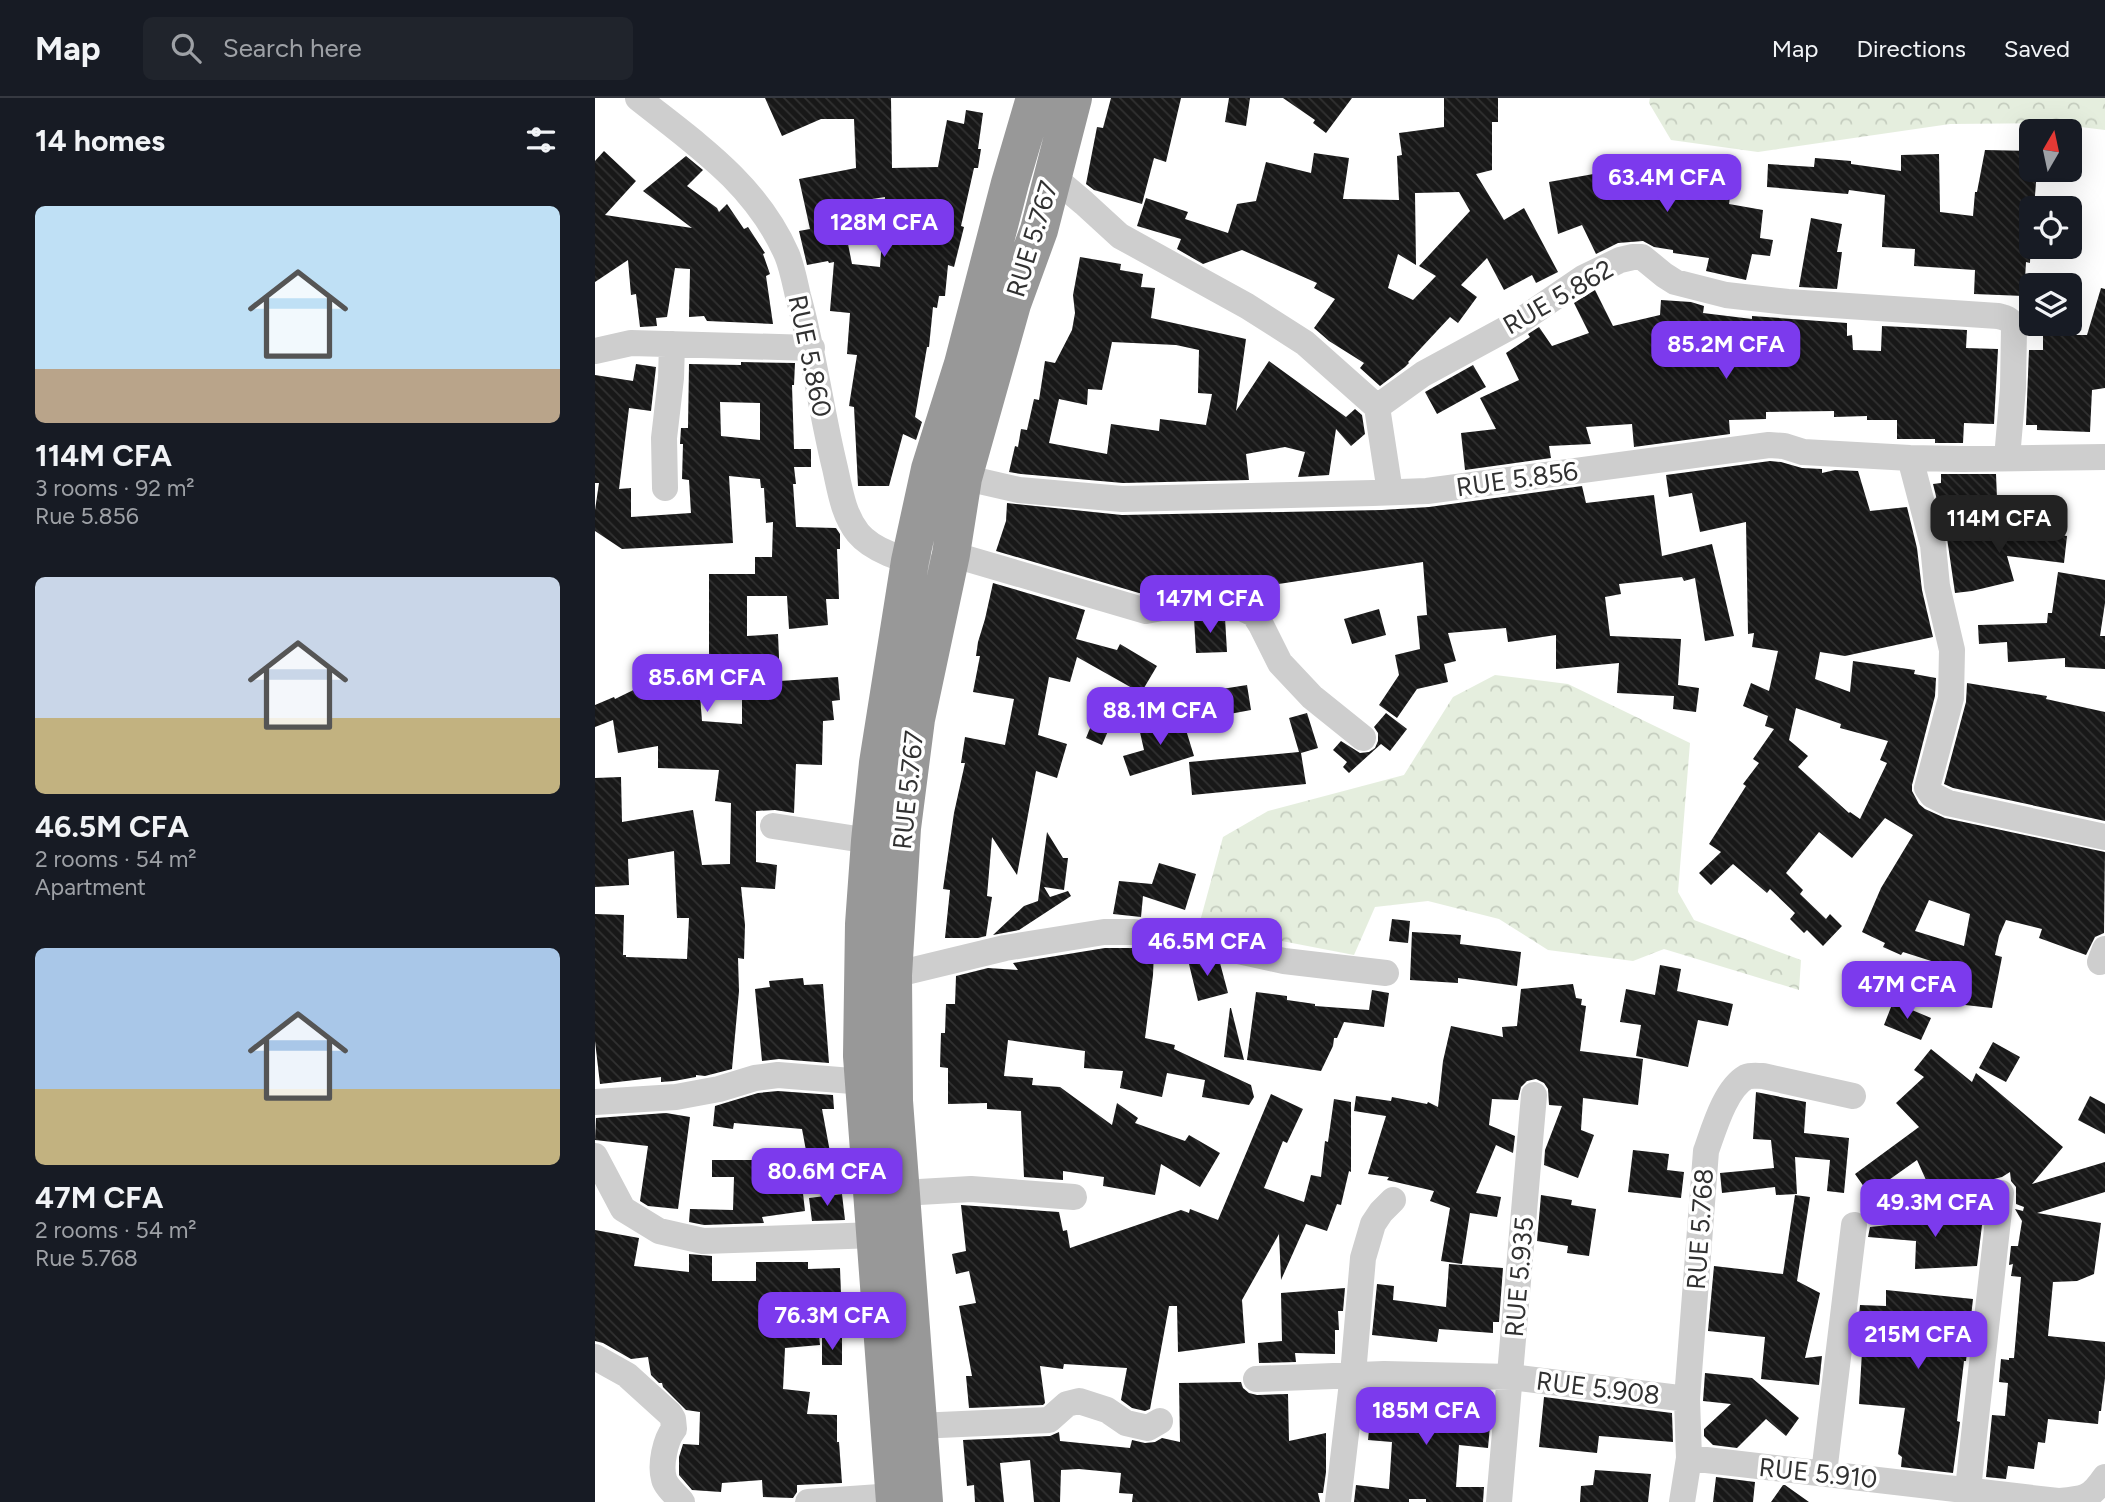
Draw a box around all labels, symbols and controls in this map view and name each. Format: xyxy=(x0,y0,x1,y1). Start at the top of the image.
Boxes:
search box xyxy=(143,17,633,80)
text: Map xyxy=(35,29,101,68)
icon: search xyxy=(167,29,205,67)
text: Search here xyxy=(223,32,362,64)
text: Map xyxy=(1772,34,1818,63)
text: Directions xyxy=(1856,34,1966,63)
text: Saved xyxy=(2004,34,2070,63)
north arrow xyxy=(2019,119,2083,182)
map controls xyxy=(2019,119,2082,336)
icon: filters xyxy=(522,121,560,159)
text: 14 homes xyxy=(35,122,165,159)
pin: 63.4M CFA xyxy=(1587,155,1747,214)
text: 63.4M CFA xyxy=(1608,163,1726,191)
street label: RUE 5.767 xyxy=(999,177,1065,301)
button: locate xyxy=(2019,196,2082,259)
pin: 128M CFA xyxy=(812,200,956,259)
text: 128M CFA xyxy=(830,208,938,236)
icon: home xyxy=(235,251,361,377)
street label: RUE 5.862 xyxy=(1497,253,1619,341)
button: layers xyxy=(2019,273,2082,336)
street label: RUE 5.860 xyxy=(781,292,839,420)
pin: 85.2M CFA xyxy=(1646,322,1806,381)
text: 85.2M CFA xyxy=(1667,330,1785,358)
text: 114M CFA xyxy=(35,437,172,474)
street label: RUE 5.856 xyxy=(1454,455,1580,503)
text: 3 rooms · 92 m² xyxy=(35,474,195,502)
pin: 114M CFA xyxy=(1927,496,2071,555)
text: Rue 5.856 xyxy=(35,502,139,530)
text: 114M CFA xyxy=(1947,504,2052,532)
pin: 147M CFA xyxy=(1138,575,1282,635)
text: 147M CFA xyxy=(1156,584,1264,612)
icon: home xyxy=(235,622,361,748)
pin: 85.6M CFA xyxy=(627,654,787,714)
text: 85.6M CFA xyxy=(648,663,766,691)
pin: 88.1M CFA xyxy=(1080,688,1240,747)
text: 88.1M CFA xyxy=(1103,696,1217,724)
street label: RUE 5.767 xyxy=(886,729,930,851)
text: 46.5M CFA xyxy=(35,808,189,845)
text: 2 rooms · 54 m² xyxy=(35,845,197,873)
text: Apartment xyxy=(35,873,146,901)
pin: 46.5M CFA xyxy=(1127,918,1287,978)
text: 46.5M CFA xyxy=(1148,927,1266,955)
pin: 47M CFA xyxy=(1842,962,1972,1021)
text: 47M CFA xyxy=(1858,970,1956,998)
icon: home xyxy=(235,993,361,1119)
pin: 80.6M CFA xyxy=(747,1148,907,1208)
text: 80.6M CFA xyxy=(767,1157,887,1185)
street label: RUE 5.768 xyxy=(1680,1167,1720,1291)
text: 47M CFA xyxy=(35,1179,163,1216)
pin: 49.3M CFA xyxy=(1855,1180,2015,1239)
text: 49.3M CFA xyxy=(1876,1188,1994,1216)
text: 2 rooms · 54 m² xyxy=(35,1216,197,1244)
street label: RUE 5.935 xyxy=(1498,1216,1540,1338)
text: Rue 5.768 xyxy=(35,1244,138,1272)
pin: 76.3M CFA xyxy=(752,1292,912,1352)
text: 76.3M CFA xyxy=(774,1301,890,1329)
pin: 215M CFA xyxy=(1846,1312,1990,1371)
text: 215M CFA xyxy=(1864,1320,1972,1348)
street label: RUE 5.908 xyxy=(1534,1365,1662,1411)
pin: 185M CFA xyxy=(1354,1388,1498,1447)
text: 185M CFA xyxy=(1372,1396,1480,1424)
street label: RUE 5.910 xyxy=(1757,1451,1879,1495)

